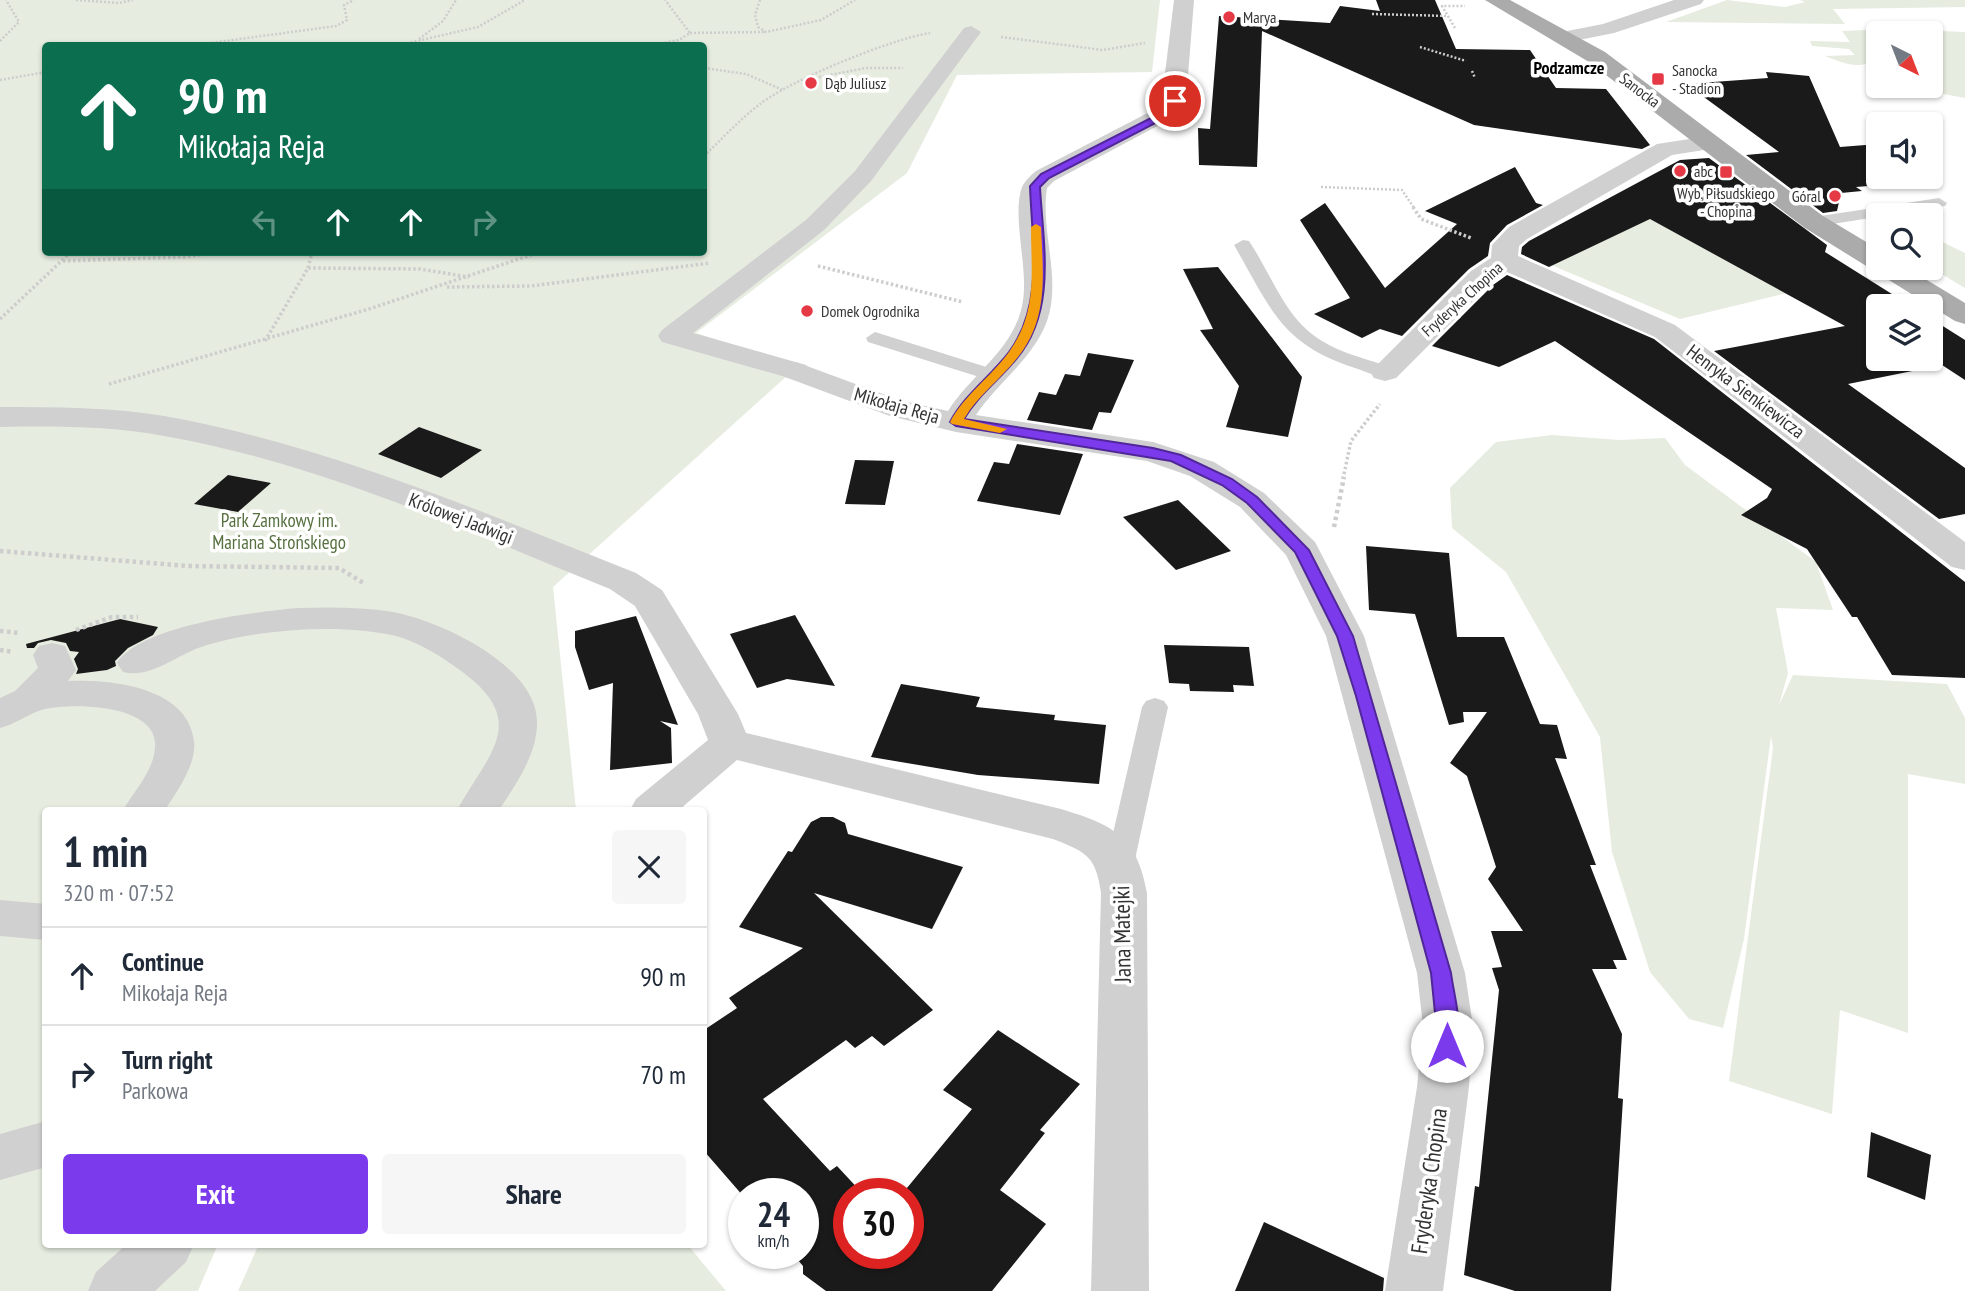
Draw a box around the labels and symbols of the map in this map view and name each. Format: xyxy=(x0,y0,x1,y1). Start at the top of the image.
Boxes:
place label: Marya xyxy=(1243,7,1276,27)
marker: Marya xyxy=(1221,9,1237,25)
north arrow xyxy=(1866,21,1942,98)
district label: Podzamcze xyxy=(1534,56,1605,79)
place label: Sanocka - Stadion xyxy=(1672,60,1721,98)
street label: Sanocka xyxy=(1616,68,1664,112)
pin xyxy=(1145,71,1205,131)
marker: Sanocka - Stadion xyxy=(1650,71,1666,87)
place label: Dąb Juliusz xyxy=(825,73,886,93)
marker: Dąb Juliusz xyxy=(803,75,819,91)
place label: abc xyxy=(1694,161,1713,181)
marker: abc xyxy=(1672,163,1688,179)
marker: Wyb. Piłsudskiego - Chopina xyxy=(1718,164,1734,180)
place label: Wyb. Piłsudskiego - Chopina xyxy=(1677,183,1775,221)
place label: Góral xyxy=(1792,186,1821,206)
marker: Góral xyxy=(1827,188,1843,204)
street label: Fryderyka Chopina xyxy=(1417,257,1507,341)
place label: Domek Ogrodnika xyxy=(821,301,920,321)
marker: Domek Ogrodnika xyxy=(799,303,815,319)
street label: Henryka Sienkiewicza xyxy=(1682,339,1810,443)
street label: Mikołaja Reja xyxy=(852,381,942,429)
street label: Królowej Jadwigi xyxy=(405,487,517,549)
park label: Park Zamkowy im. Mariana Strońskiego xyxy=(212,508,346,554)
street label: Jana Matejki xyxy=(1106,885,1137,984)
position arrow xyxy=(1410,1009,1484,1083)
street label: Fryderyka Chopina xyxy=(1404,1106,1453,1256)
speed limit sign: 30 xyxy=(833,1178,924,1269)

